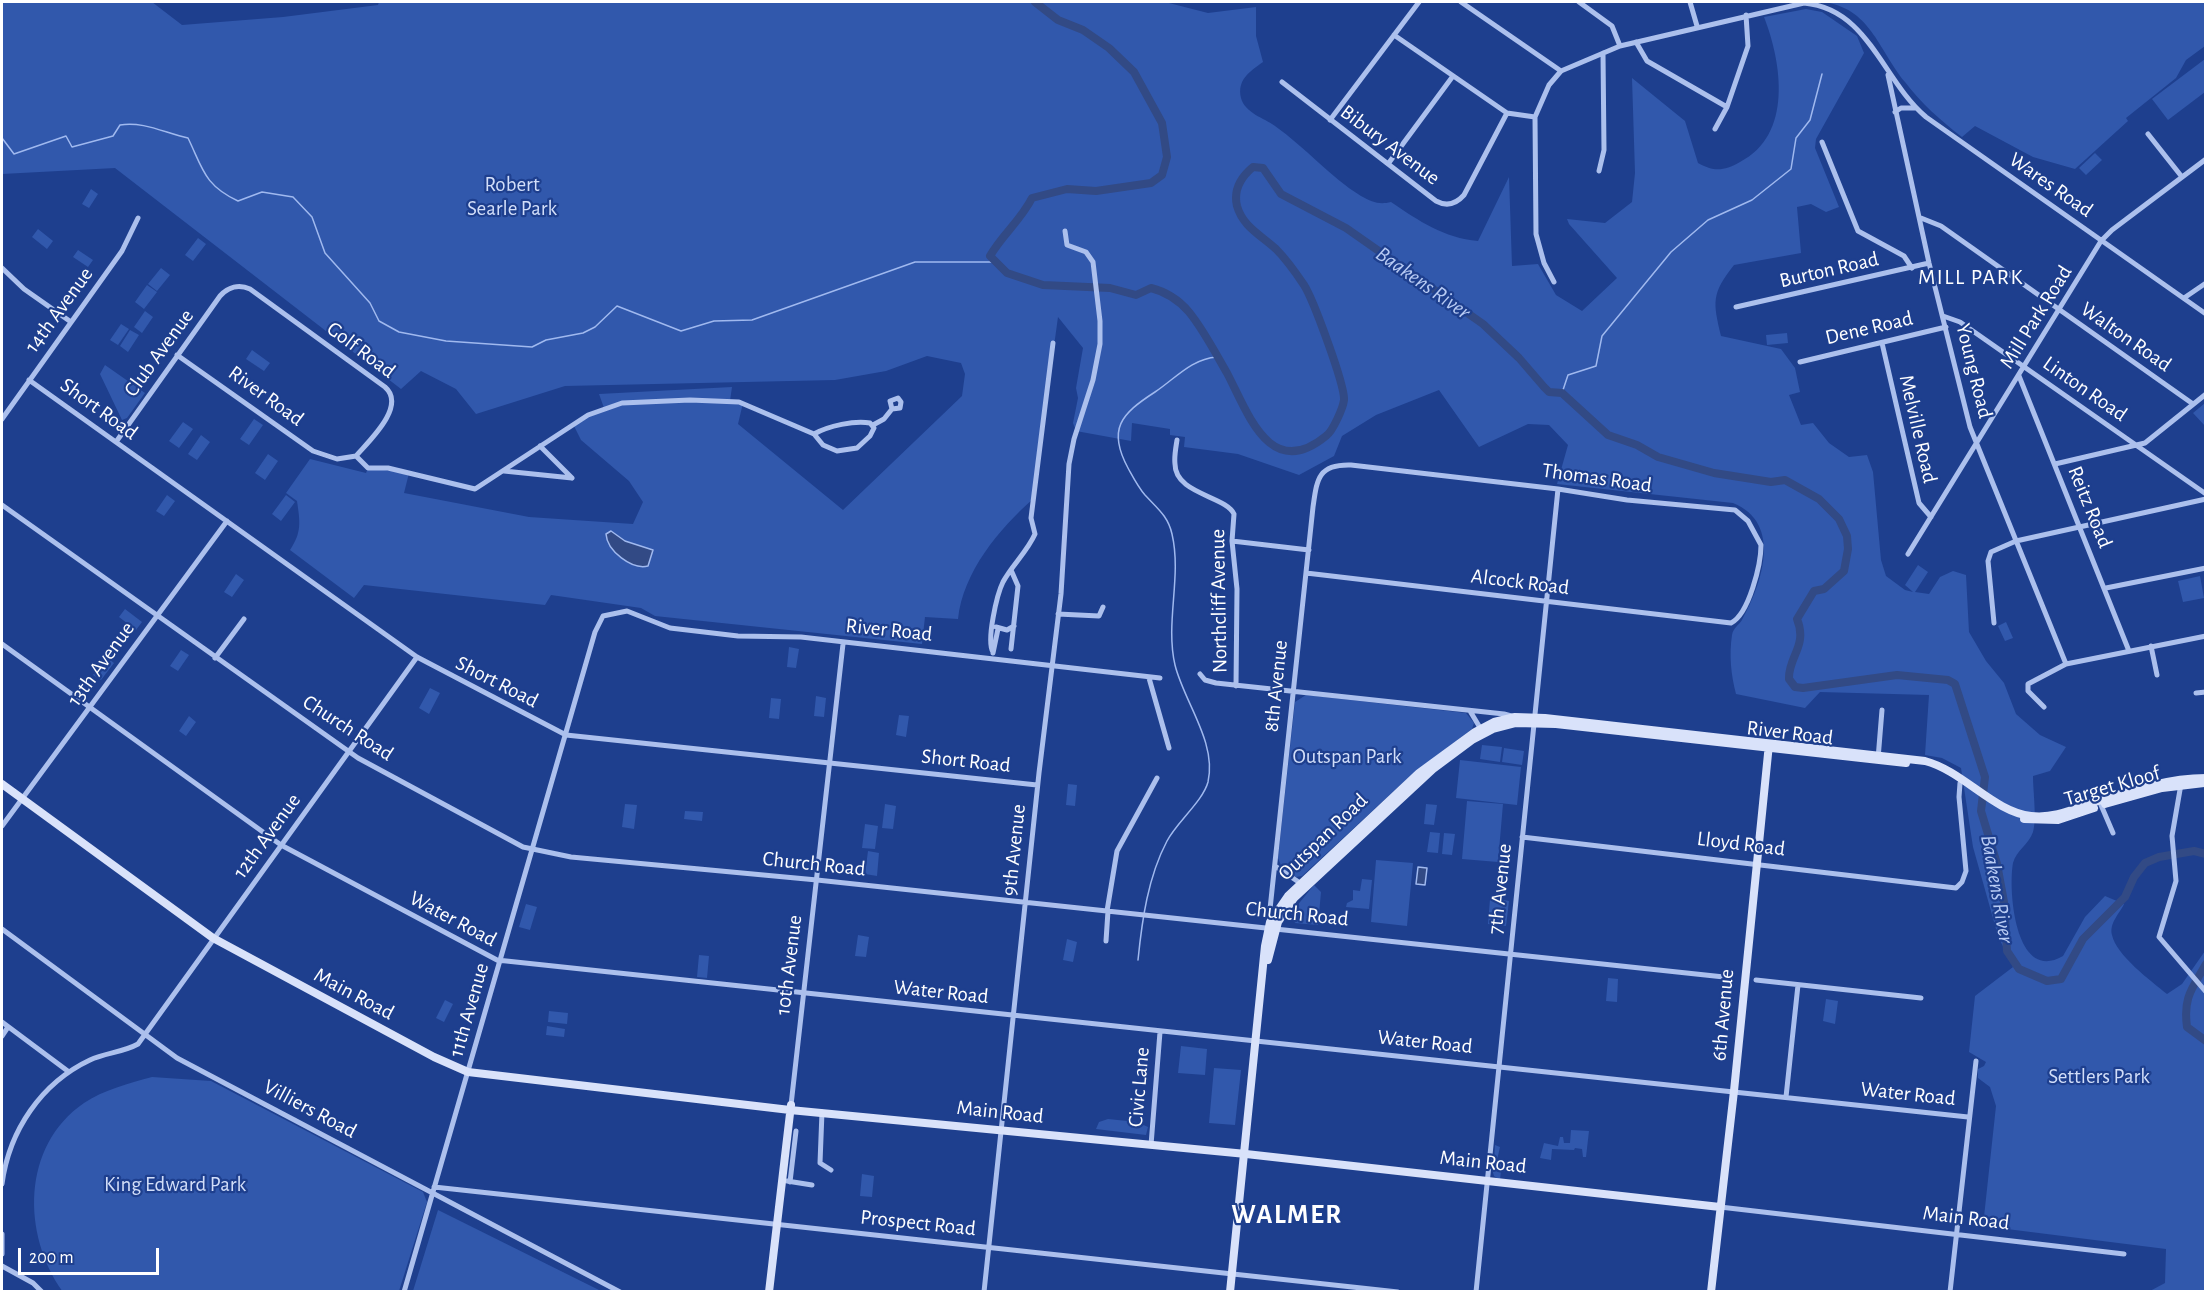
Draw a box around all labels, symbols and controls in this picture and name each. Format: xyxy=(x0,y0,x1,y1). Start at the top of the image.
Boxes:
street label: Bibury Avenue xyxy=(1335,99,1445,191)
street label: Wares Road xyxy=(2004,147,2098,223)
park label: Robert Searle Park xyxy=(467,172,557,222)
water label: Baakens River xyxy=(1371,241,1475,325)
street label: Burton Road xyxy=(1777,246,1881,294)
street label: Mill Park Road xyxy=(1994,261,2078,373)
street label: 14th Avenue xyxy=(20,262,98,358)
district label: MILL PARK xyxy=(1918,264,2024,290)
street label: Walton Road xyxy=(2076,297,2176,377)
street label: Club Avenue xyxy=(119,304,199,402)
street label: Dene Road xyxy=(1823,306,1915,350)
street label: Golf Road xyxy=(322,316,400,384)
street label: Young Road xyxy=(1950,321,1998,421)
street label: Linton Road xyxy=(2038,351,2132,427)
street label: River Road xyxy=(223,360,309,432)
street label: Melville Road xyxy=(1893,372,1943,486)
street label: Short Road xyxy=(55,373,143,445)
street label: Thomas Road xyxy=(1540,458,1654,498)
street label: Reitz Road xyxy=(2062,462,2118,552)
street label: Northcliff Avenue xyxy=(1205,529,1233,673)
street label: Alcock Road xyxy=(1470,563,1570,601)
street label: River Road xyxy=(844,613,934,647)
street label: 13th Avenue xyxy=(62,617,140,711)
street label: 8th Avenue xyxy=(1259,639,1293,733)
street label: Short Road xyxy=(451,650,543,714)
street label: Church Road xyxy=(298,689,398,767)
street label: River Road xyxy=(1745,715,1835,751)
street label: Short Road xyxy=(920,744,1012,778)
park label: Outspan Park xyxy=(1292,744,1402,770)
street label: Target Kloof xyxy=(2061,760,2163,812)
street label: Outspan Road xyxy=(1273,788,1373,886)
street label: 12th Avenue xyxy=(228,789,306,883)
street label: 9th Avenue xyxy=(997,803,1031,897)
street label: Lloyd Road xyxy=(1695,826,1787,862)
water label: Baakens River xyxy=(1974,833,2020,945)
street label: 7th Avenue xyxy=(1483,842,1517,936)
street label: Church Road xyxy=(761,846,867,882)
street label: Water Road xyxy=(405,885,501,953)
street label: Church Road xyxy=(1244,896,1350,932)
street label: 10th Avenue xyxy=(770,914,808,1016)
street label: 11th Avenue xyxy=(444,960,494,1060)
street label: Main Road xyxy=(310,962,398,1026)
street label: 6th Avenue xyxy=(1706,968,1740,1062)
street label: Water Road xyxy=(892,974,990,1010)
street label: Water Road xyxy=(1376,1024,1474,1060)
street label: Civic Lane xyxy=(1123,1046,1155,1128)
park label: Settlers Park xyxy=(2048,1064,2150,1090)
street label: Villiers Road xyxy=(259,1074,361,1144)
street label: Water Road xyxy=(1859,1076,1957,1112)
street label: Main Road xyxy=(955,1095,1045,1129)
street label: Main Road xyxy=(1438,1145,1528,1179)
park label: King Edward Park xyxy=(104,1172,246,1198)
district label: WALMER xyxy=(1231,1199,1343,1231)
street label: Main Road xyxy=(1921,1200,2011,1236)
street label: Prospect Road xyxy=(859,1204,977,1242)
scale bar xyxy=(21,1236,162,1274)
text: 200 m xyxy=(29,1249,74,1267)

